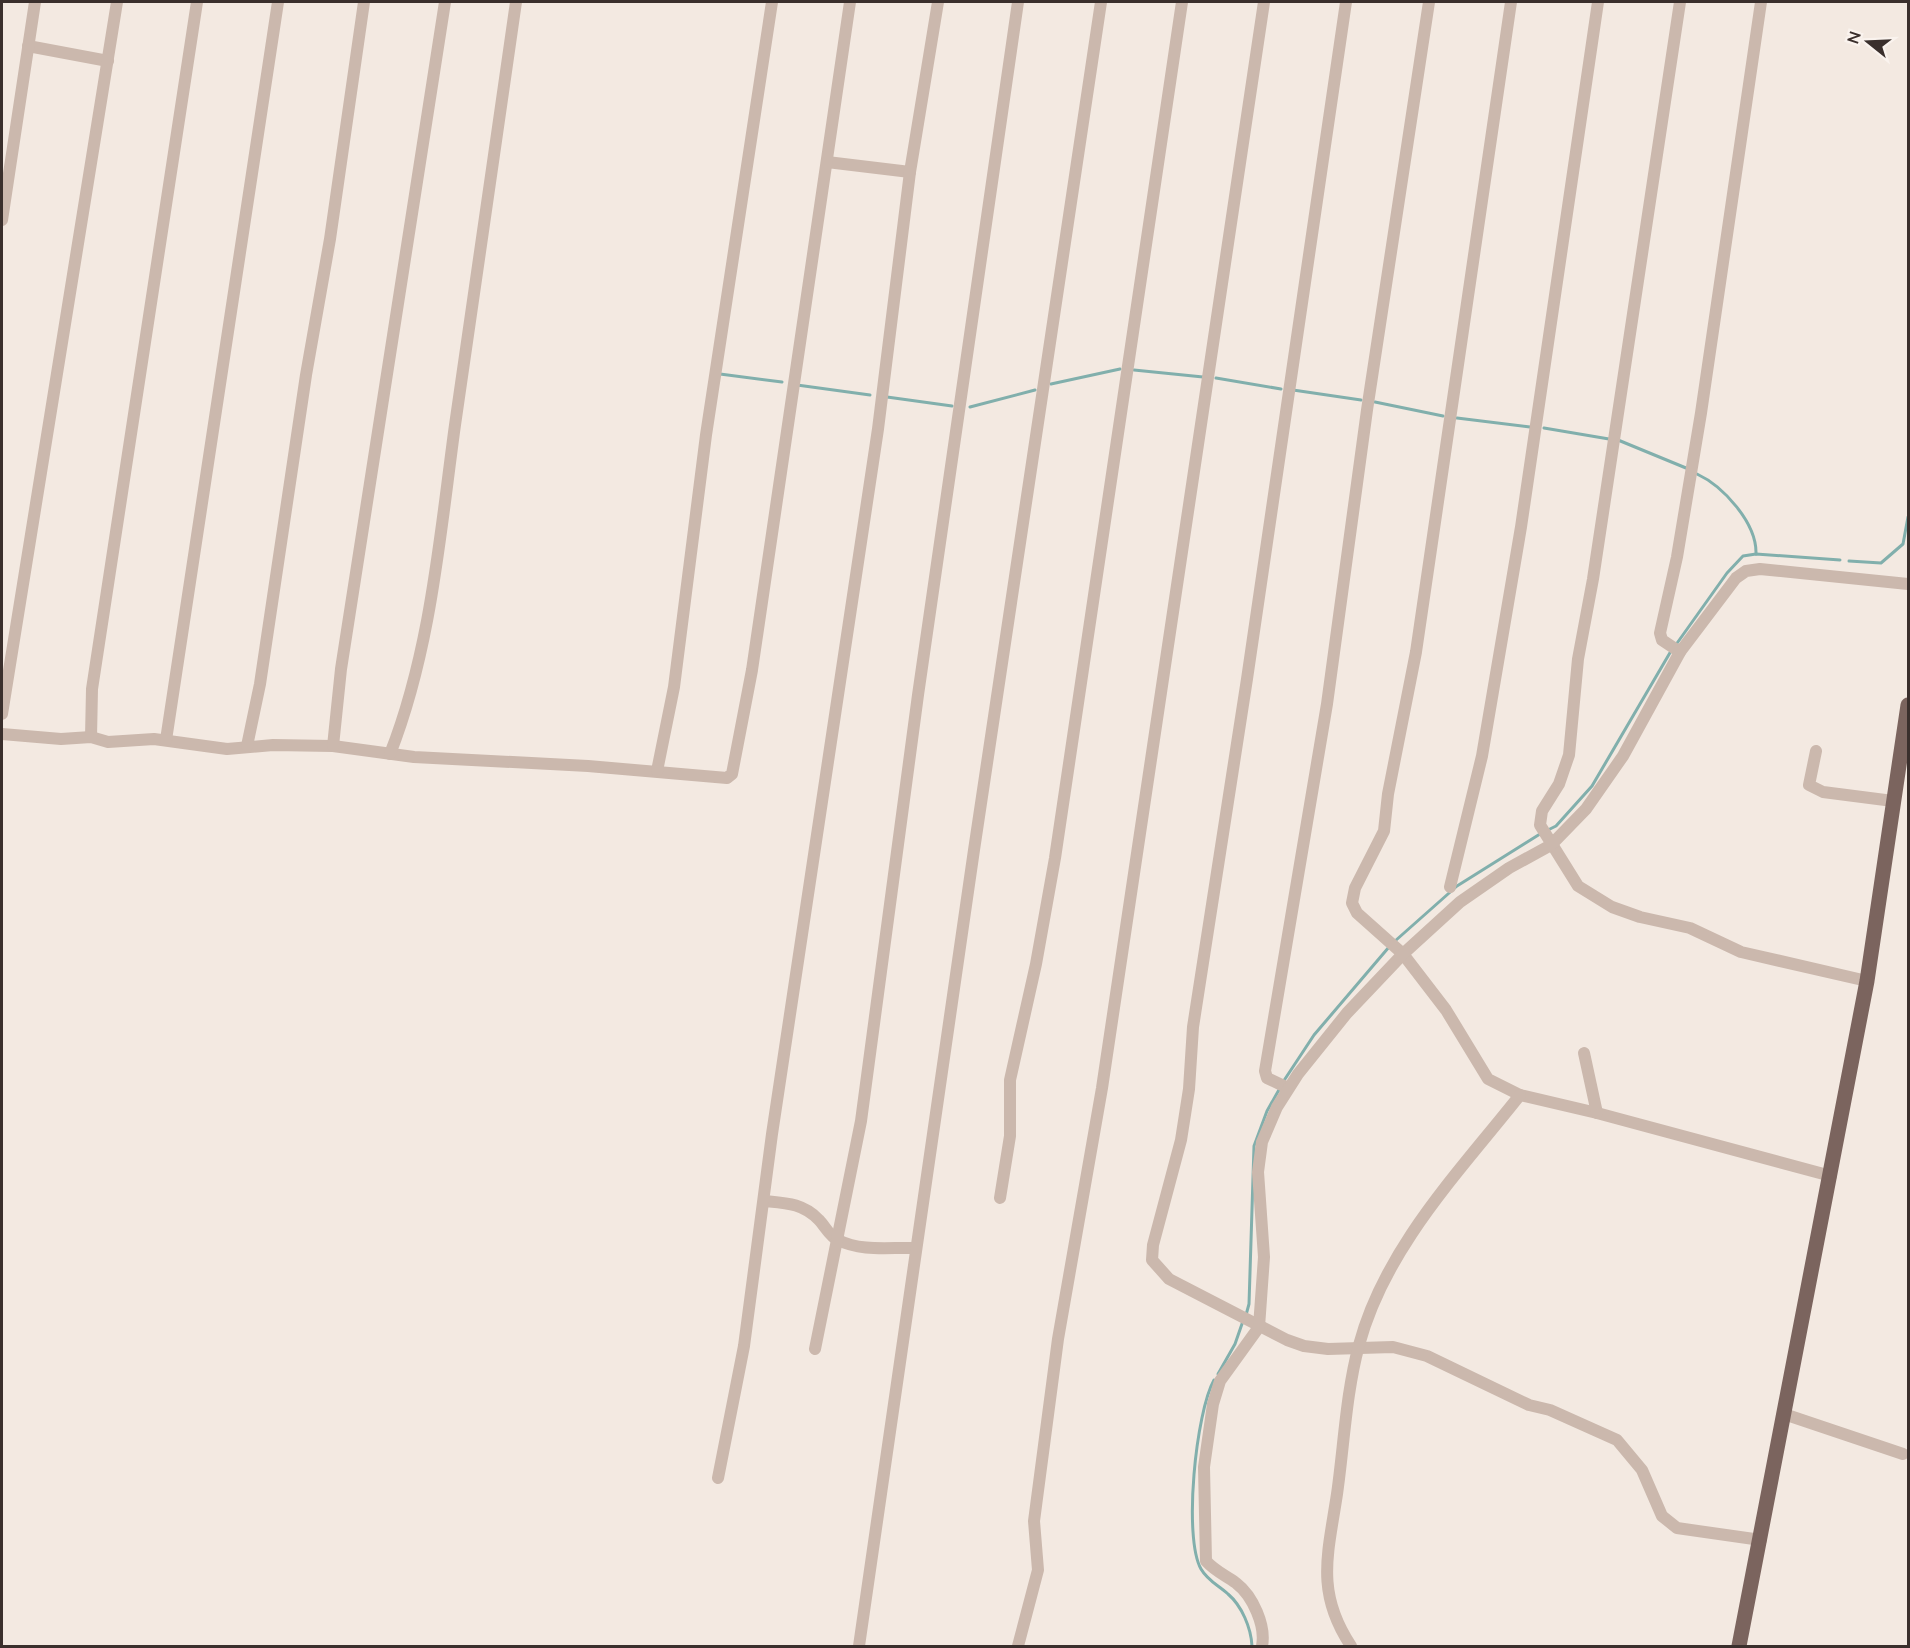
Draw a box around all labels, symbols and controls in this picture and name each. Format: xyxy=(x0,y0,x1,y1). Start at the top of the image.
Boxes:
north arrow xyxy=(1838,12,1898,72)
text: N xyxy=(1842,29,1865,46)

